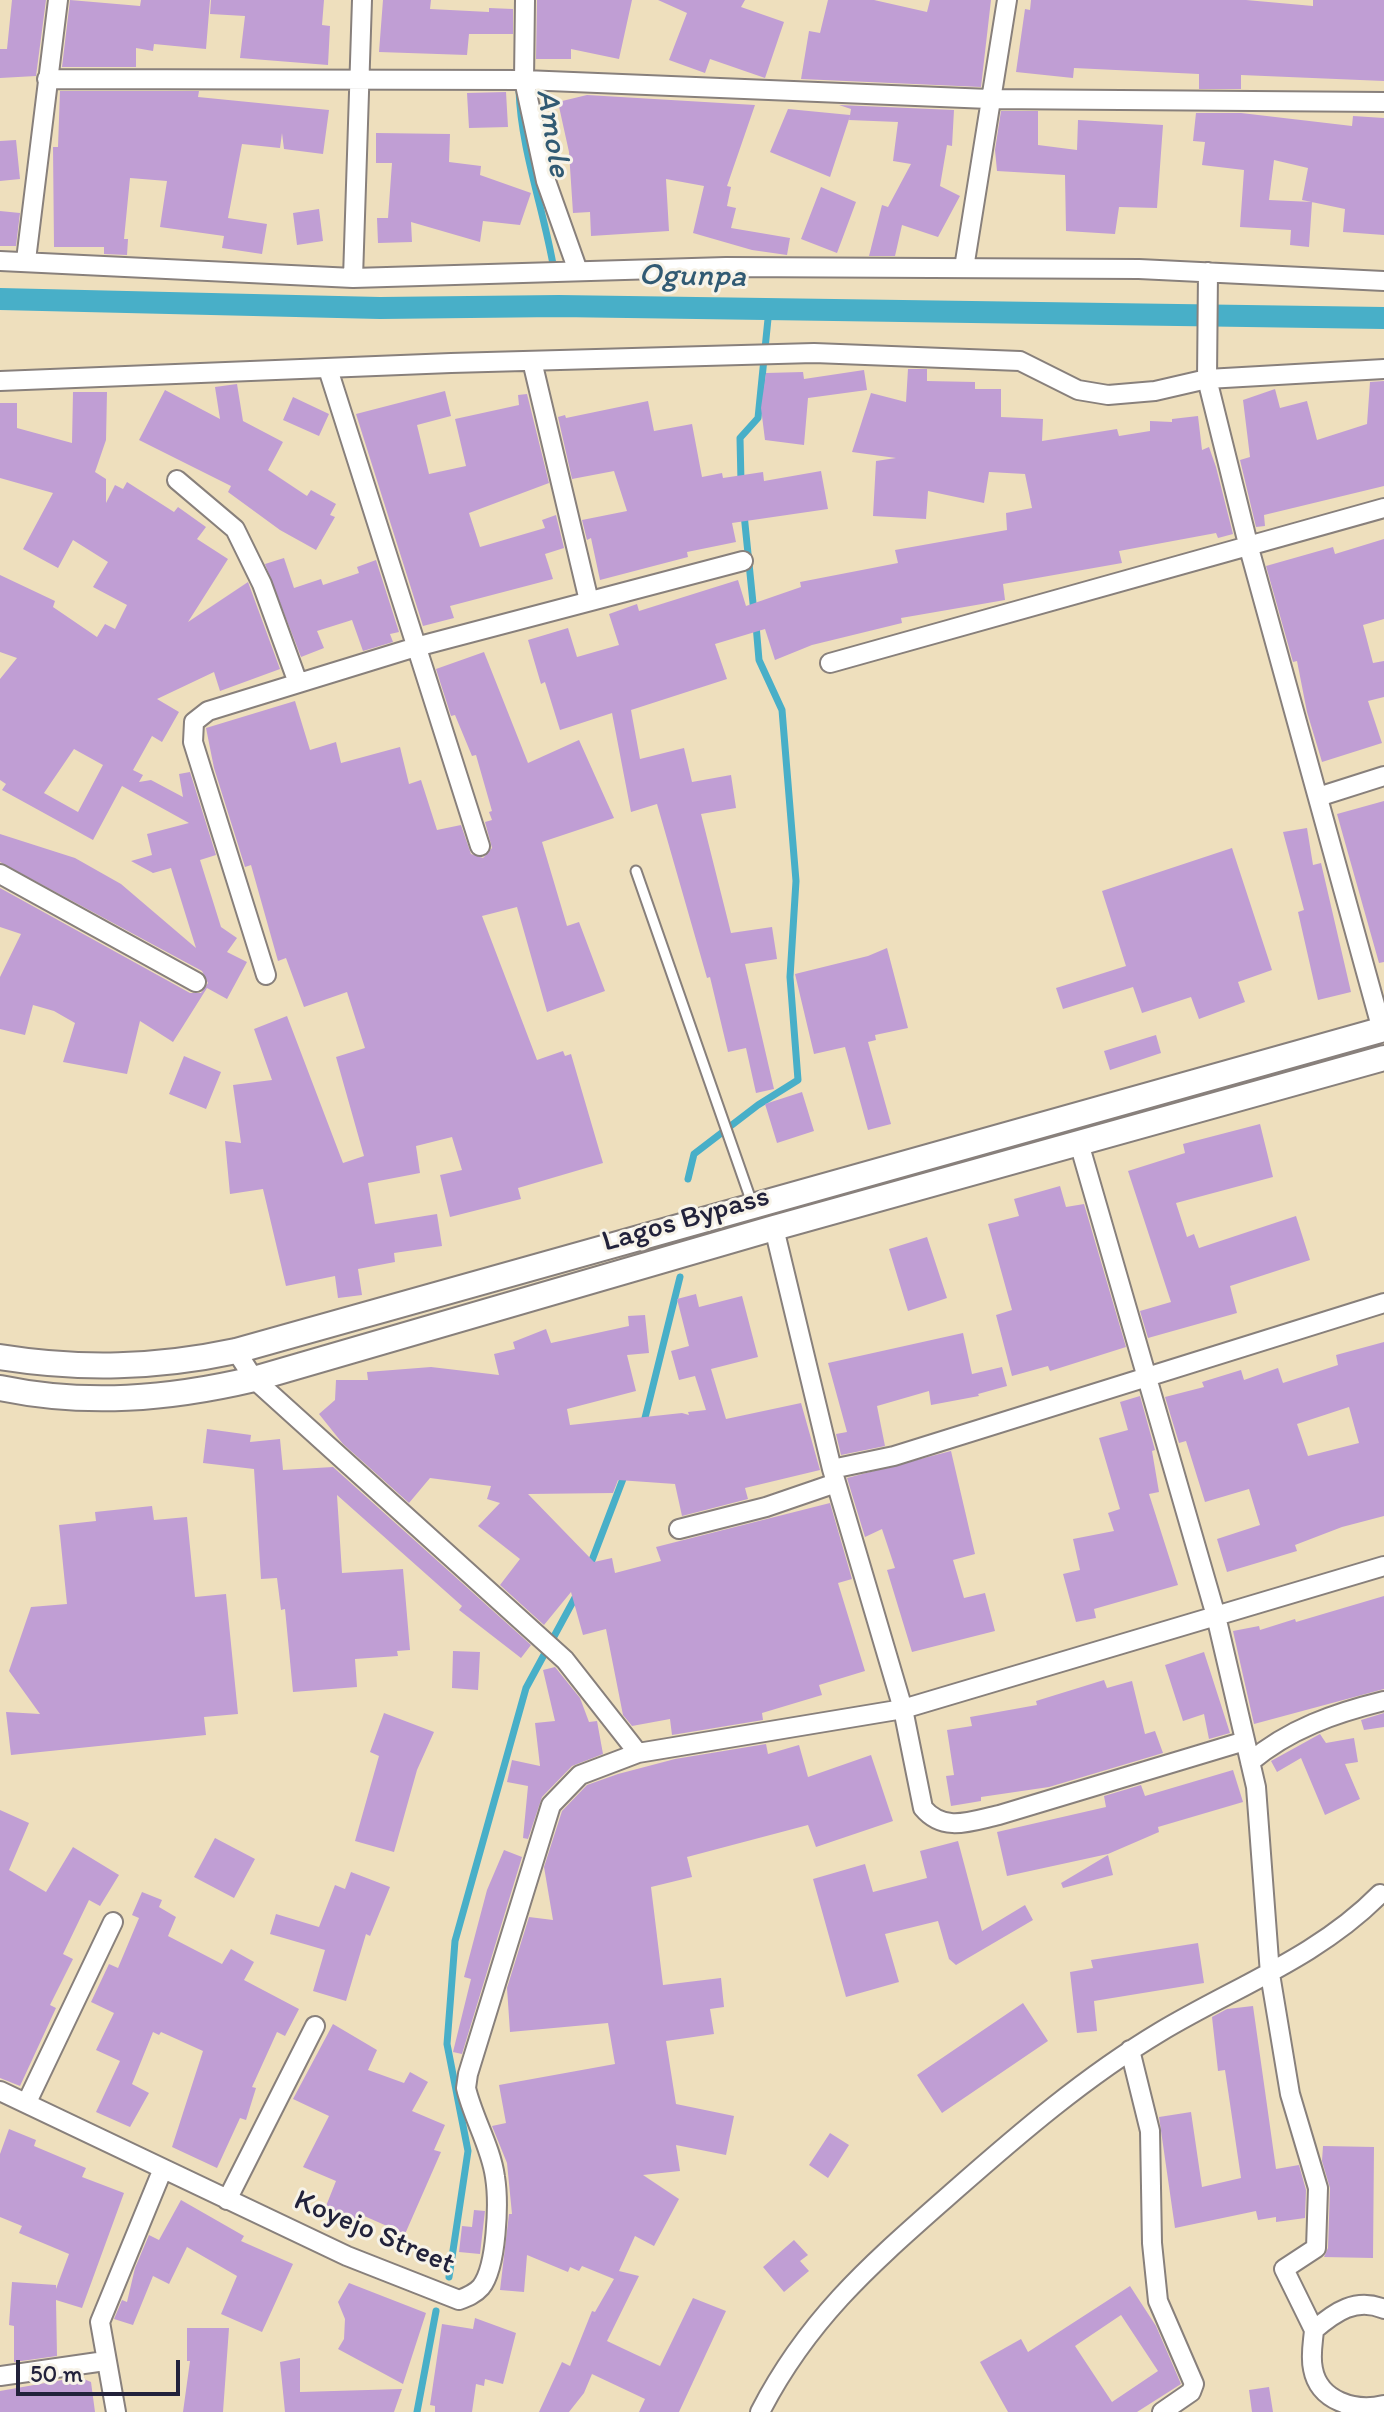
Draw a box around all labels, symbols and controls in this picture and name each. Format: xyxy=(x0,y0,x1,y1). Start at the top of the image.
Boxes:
water label: Amole xyxy=(526,87,578,179)
water label: Ogunpa xyxy=(638,257,746,297)
street label: Lagos Bypass xyxy=(598,1179,774,1261)
street label: Koyejo Street xyxy=(288,2183,460,2283)
scale bar xyxy=(20,2344,184,2394)
text: 50 m xyxy=(30,2359,83,2388)

